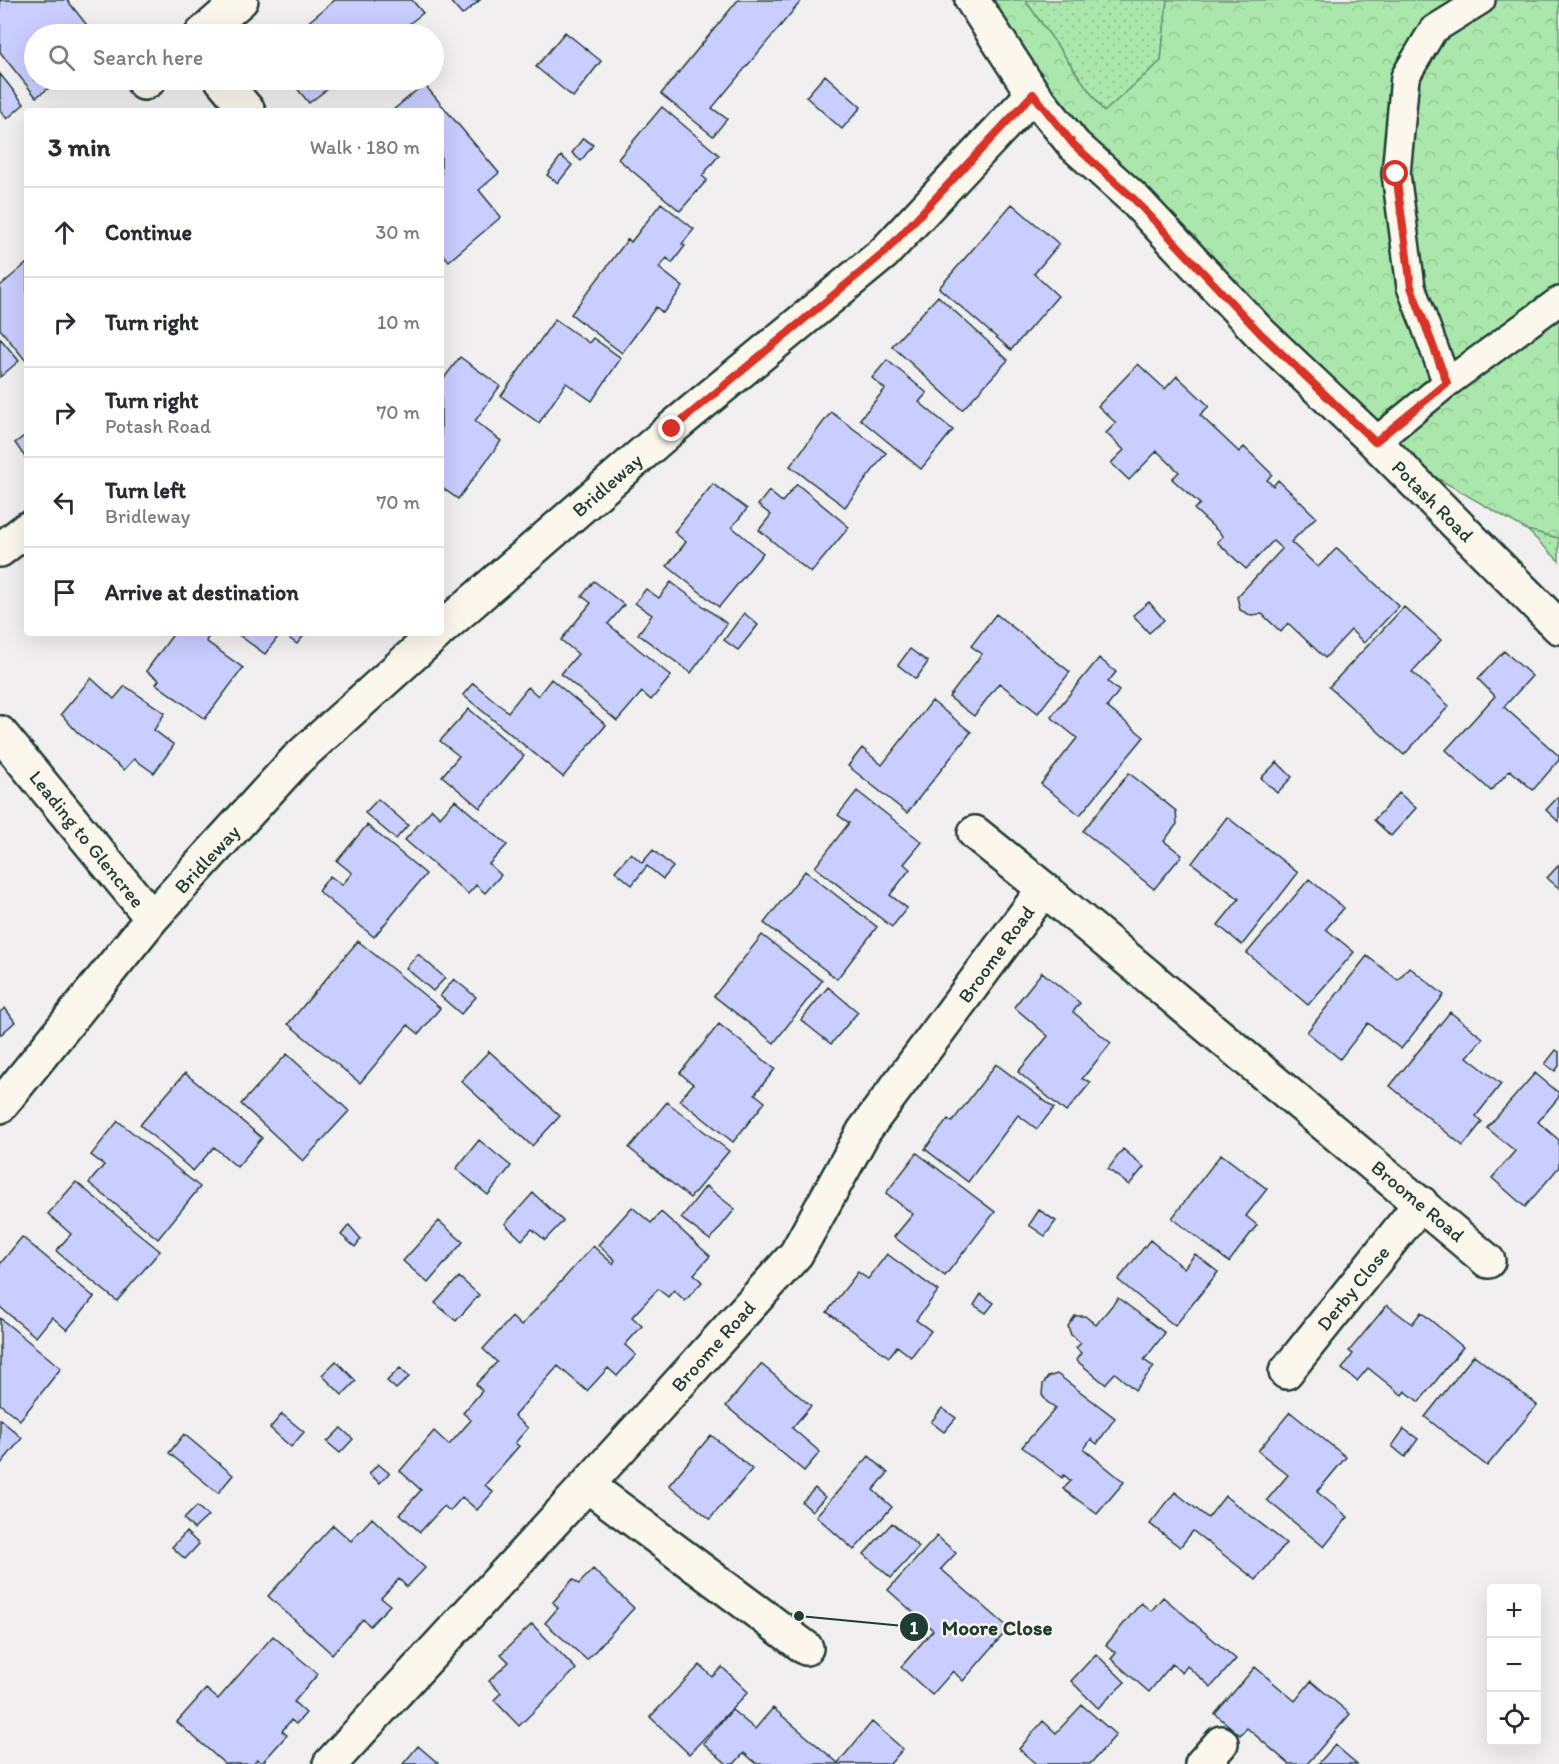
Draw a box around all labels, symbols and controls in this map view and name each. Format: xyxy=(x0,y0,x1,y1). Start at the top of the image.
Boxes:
search box xyxy=(24,24,444,90)
icon: search xyxy=(45,41,78,74)
text: Search here xyxy=(93,44,203,71)
text: 3 min xyxy=(48,131,110,163)
text: Walk · 180 m xyxy=(310,135,420,159)
route start xyxy=(1382,160,1408,186)
icon: ahead xyxy=(48,216,81,249)
text: Continue xyxy=(105,219,192,246)
text: 30 m xyxy=(375,220,420,244)
icon: right xyxy=(48,306,81,339)
text: Turn right xyxy=(105,309,199,336)
text: 10 m xyxy=(377,310,420,334)
text: Turn right xyxy=(105,387,199,414)
icon: right xyxy=(48,396,81,429)
text: 70 m xyxy=(376,400,420,424)
text: Potash Road xyxy=(105,414,211,438)
route end xyxy=(658,415,684,441)
street label: Bridleway xyxy=(567,448,647,522)
street label: Potash Road xyxy=(1387,455,1479,547)
text: Turn left xyxy=(105,477,186,504)
icon: left xyxy=(48,486,81,519)
text: 70 m xyxy=(376,490,420,514)
text: Bridleway xyxy=(105,504,190,528)
icon: arrive xyxy=(48,576,81,609)
text: Arrive at destination xyxy=(105,579,299,606)
street label: Leading to Glencree xyxy=(24,766,150,912)
street label: Bridleway xyxy=(169,819,245,898)
street label: Broome Road xyxy=(953,901,1039,1007)
street label: Broome Road xyxy=(1366,1155,1470,1247)
street label: Derby Close xyxy=(1312,1241,1394,1335)
street label: Broome Road xyxy=(666,1295,760,1397)
map controls xyxy=(1487,1584,1541,1746)
button: + xyxy=(1487,1584,1541,1638)
callout: Moore Close xyxy=(899,1608,1064,1647)
text: Moore Close xyxy=(942,1615,1052,1640)
text: 1 xyxy=(910,1617,919,1639)
button: − xyxy=(1487,1638,1541,1692)
button: locate xyxy=(1487,1692,1541,1746)

